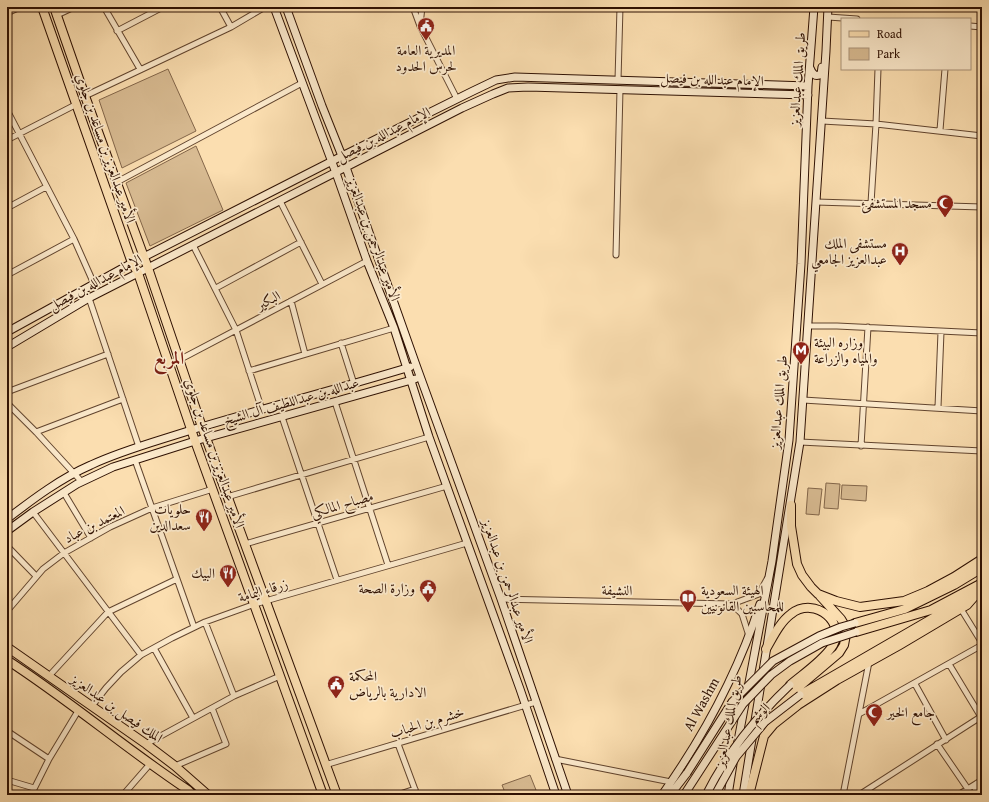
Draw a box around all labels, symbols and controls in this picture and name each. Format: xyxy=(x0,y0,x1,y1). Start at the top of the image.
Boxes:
public building icon: المديرية العامة لحرس الحدود xyxy=(416,16,436,41)
legend xyxy=(841,18,971,70)
text: Road xyxy=(877,25,903,42)
street label: طريق الملك عبدالعزيز xyxy=(784,31,810,129)
place label: المديرية العامة لحرس الحدود xyxy=(396,40,457,76)
text: Park xyxy=(877,45,901,62)
street label: الإمام عبدالله بن فيصل xyxy=(660,67,764,94)
street label: الأمير عبدالعزيز بن مساعد بن جلوي xyxy=(69,70,141,226)
street label: الإمام عبدالله بن فيصل xyxy=(332,102,435,169)
street label: الأمير عبدالرحمن بن عبدالعزيز xyxy=(342,172,406,304)
place label: مسجد المستشفئ xyxy=(861,193,932,214)
mosque icon: مسجد المستشفئ xyxy=(935,193,955,218)
place label: مستشفى الملك عبدالعزيز الجامعي xyxy=(811,233,887,273)
hospital icon: مستشفى الملك عبدالعزيز الجامعي xyxy=(890,241,910,266)
street label: الإمام عبدالله بن فيصل xyxy=(45,249,147,318)
street label: البكير xyxy=(251,285,284,316)
place label: وزاره البيئة والمياه والزراعة xyxy=(814,332,878,368)
metro station icon: وزاره البيئة والمياه والزراعة xyxy=(791,340,811,365)
district label: المربع xyxy=(154,344,184,375)
street label: طريق الملك عبدالعزيز xyxy=(764,354,792,452)
street label: عبدالله بن عبداللطيف آل الشيخ xyxy=(221,372,362,433)
street label: الأمير عبدالعزيز بن مساعد بن جلوي xyxy=(178,375,250,531)
street label: مصباح المالكي xyxy=(308,486,377,526)
place label: حلويات سعدالدين xyxy=(150,499,191,535)
street label: المعتمد بن عباد xyxy=(60,500,128,548)
restaurant icon: حلويات سعدالدين xyxy=(194,507,214,532)
street label: الأمير عبدالرحمن بن عبدالعزيز xyxy=(477,514,539,646)
place label: البيك xyxy=(191,563,215,583)
restaurant icon: البيك xyxy=(218,563,238,588)
street label: زرقاء اليمامة xyxy=(236,573,290,607)
place label: وزارة الصحة xyxy=(359,578,415,598)
public building icon: وزارة الصحة xyxy=(418,578,438,603)
street label: النشيفة xyxy=(601,580,633,600)
place label: الهيئة السعودية للمحاسبين القانونيين xyxy=(701,580,784,616)
library icon: الهيئة السعودية للمحاسبين القانونيين xyxy=(678,588,698,613)
place label: المحكمة الادارية بالرياض xyxy=(349,666,426,702)
street label: الملك فيصل بن عبدالعزيز xyxy=(65,668,167,748)
street label: Al Washm xyxy=(678,673,724,734)
street label: طريق الملك عبدالعزيز xyxy=(709,673,747,771)
public building icon: المحكمة الادارية بالرياض xyxy=(326,674,346,699)
street label: الوشم xyxy=(744,698,777,731)
street label: خشرم بن الحباب xyxy=(387,701,467,746)
mosque icon: جامع الخير xyxy=(864,702,884,727)
place label: جامع الخير xyxy=(885,702,935,726)

